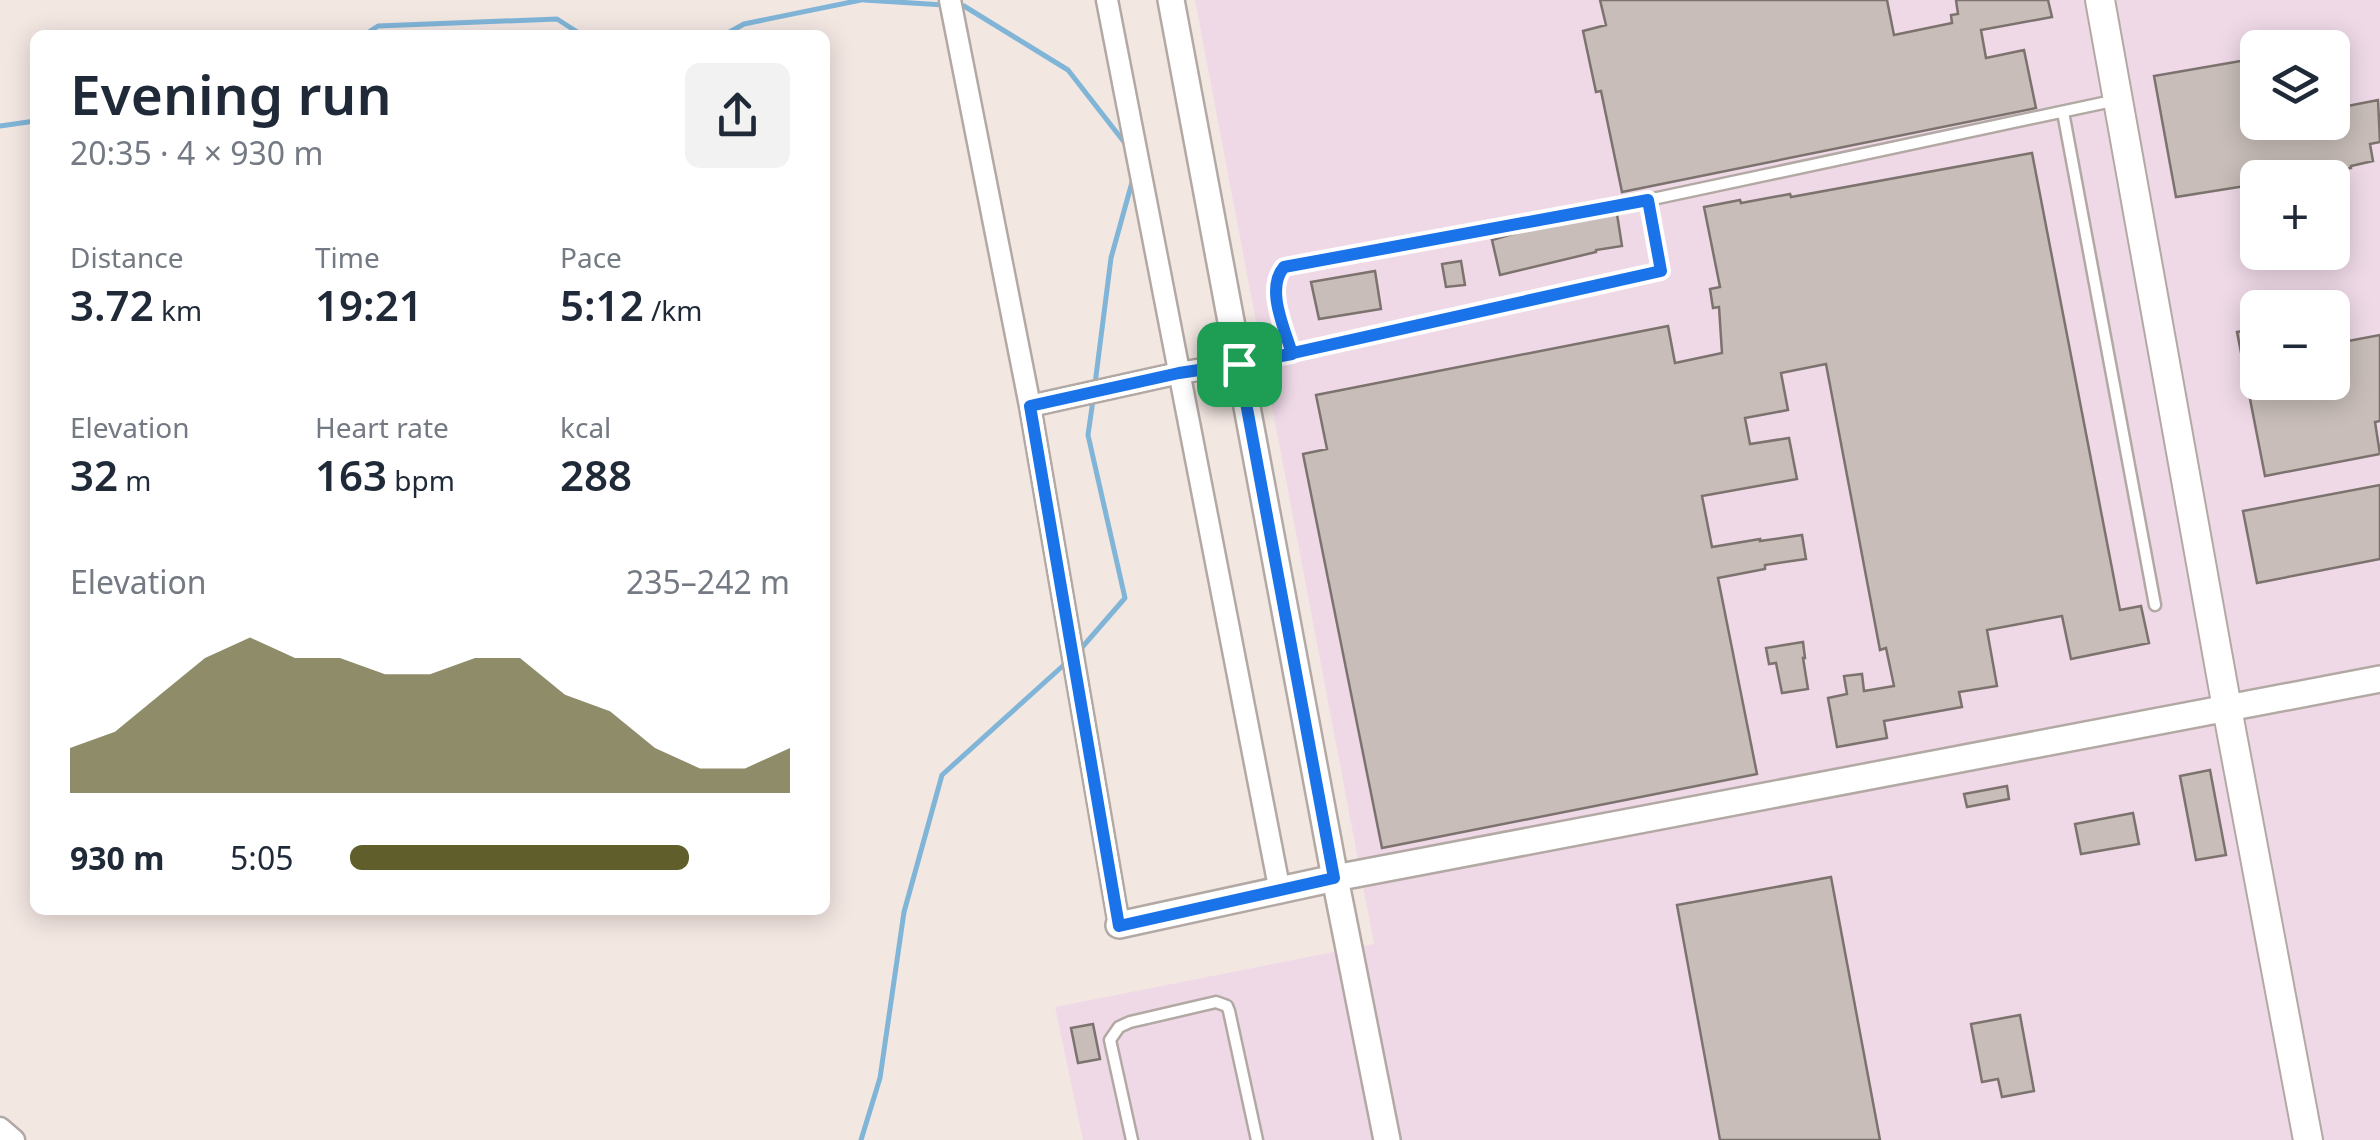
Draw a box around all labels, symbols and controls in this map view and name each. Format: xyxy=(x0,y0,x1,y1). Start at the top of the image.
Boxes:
map controls xyxy=(2240,30,2350,400)
button: layers xyxy=(2240,30,2350,140)
text: Evening run xyxy=(70,56,391,131)
button: share xyxy=(685,63,790,168)
text: 20:35 · 4 × 930 m xyxy=(70,131,323,174)
button: + xyxy=(2240,160,2350,270)
text: Distance xyxy=(70,238,183,276)
text: Time xyxy=(315,238,380,276)
text: Pace xyxy=(560,238,622,276)
text: 3.72 xyxy=(70,276,154,333)
text: 19:21 xyxy=(315,276,423,333)
text: 5:12 xyxy=(560,276,644,333)
button: − xyxy=(2240,290,2350,400)
text: km xyxy=(154,291,202,329)
text: /km xyxy=(644,291,703,329)
pin xyxy=(1197,322,1282,407)
icon: arrive xyxy=(1212,337,1267,392)
text: Elevation xyxy=(70,408,190,446)
text: Heart rate xyxy=(315,408,449,446)
text: kcal xyxy=(560,408,611,446)
text: 32 xyxy=(70,446,118,503)
text: 163 xyxy=(315,446,387,503)
text: 288 xyxy=(560,446,632,503)
text: m xyxy=(118,461,152,499)
text: bpm xyxy=(387,461,455,499)
text: Elevation xyxy=(70,560,207,603)
text: 235–242 m xyxy=(626,560,790,603)
text: 930 m xyxy=(70,836,164,879)
text: 5:05 xyxy=(230,836,294,879)

